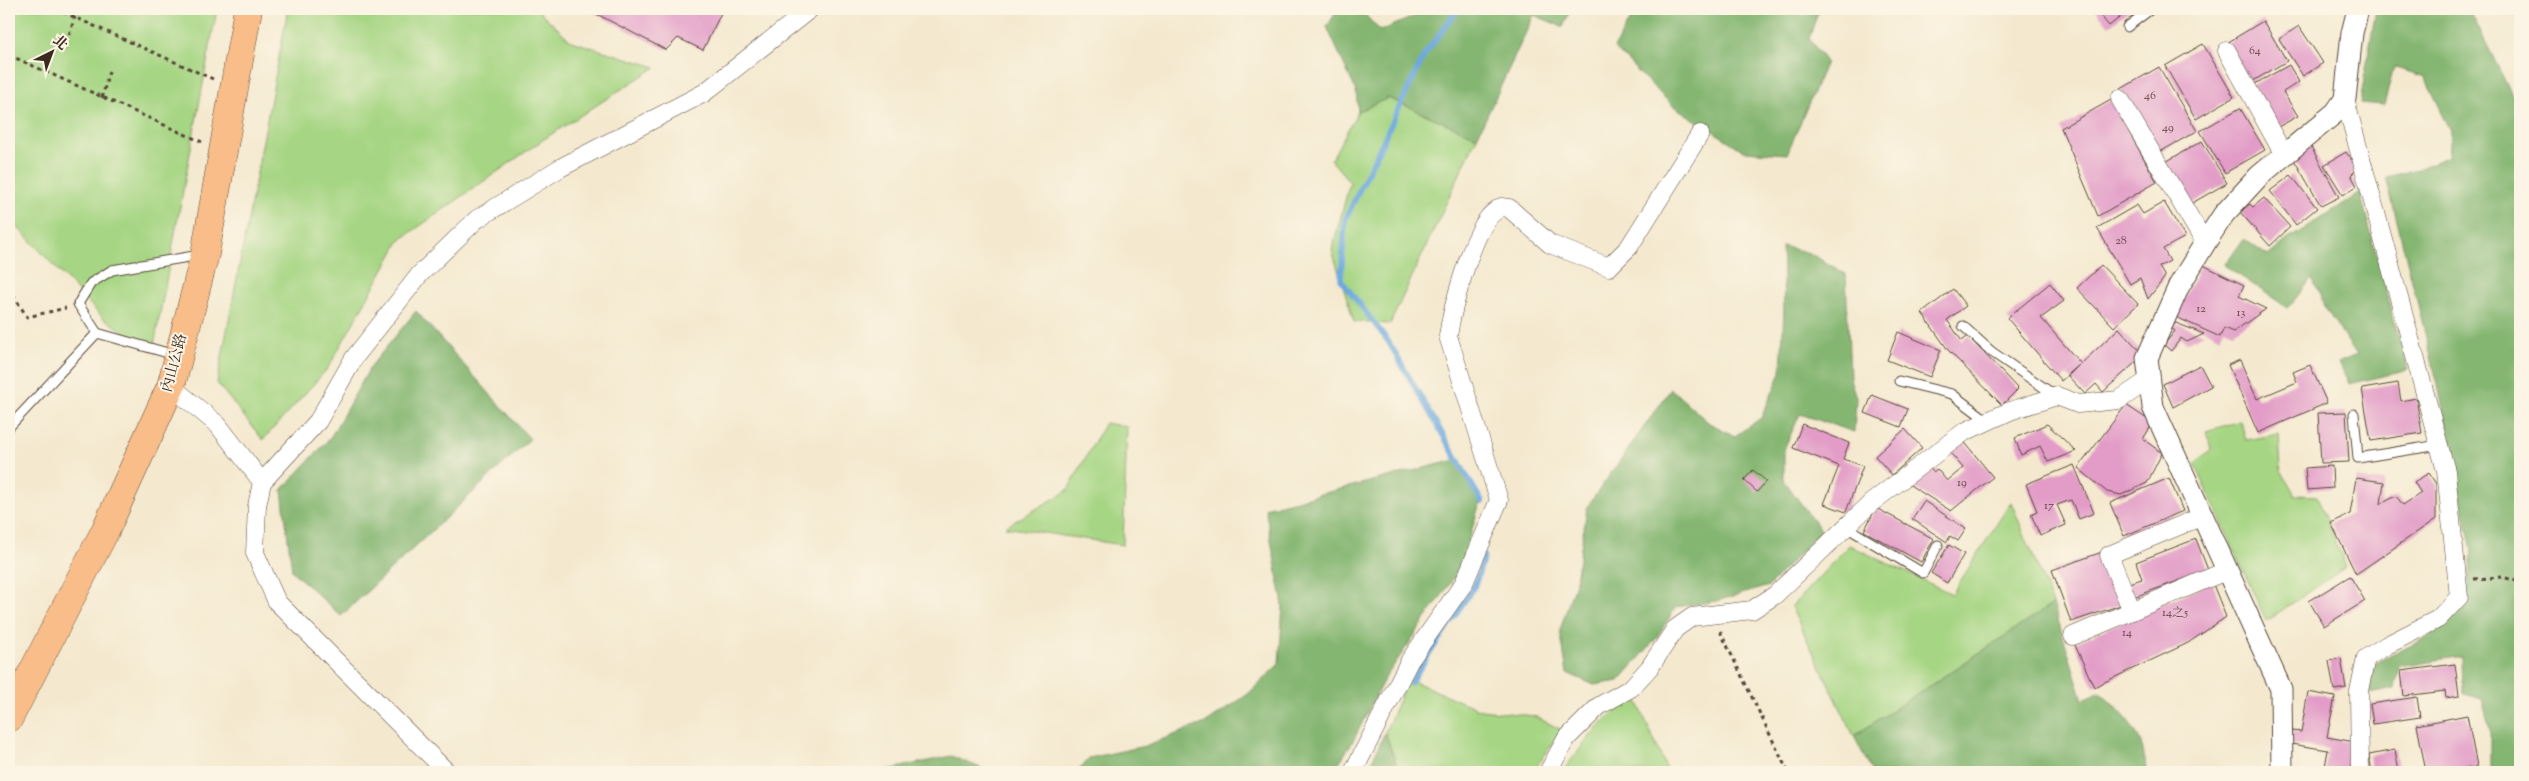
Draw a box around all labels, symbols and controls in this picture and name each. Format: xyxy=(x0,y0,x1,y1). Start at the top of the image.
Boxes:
north arrow xyxy=(28,28,78,78)
text: 北 xyxy=(47,32,71,56)
house number: 64 xyxy=(2249,42,2261,60)
house number: 46 xyxy=(2144,87,2156,105)
house number: 49 xyxy=(2162,119,2174,137)
house number: 28 xyxy=(2115,232,2127,250)
house number: 12 xyxy=(2196,300,2206,318)
house number: 13 xyxy=(2237,304,2246,322)
street label: 內山公路 xyxy=(157,331,193,395)
house number: 19 xyxy=(1957,474,1967,492)
house number: 17 xyxy=(2044,497,2054,515)
house number: 14之5 xyxy=(2162,604,2188,622)
house number: 14 xyxy=(2122,624,2132,642)

